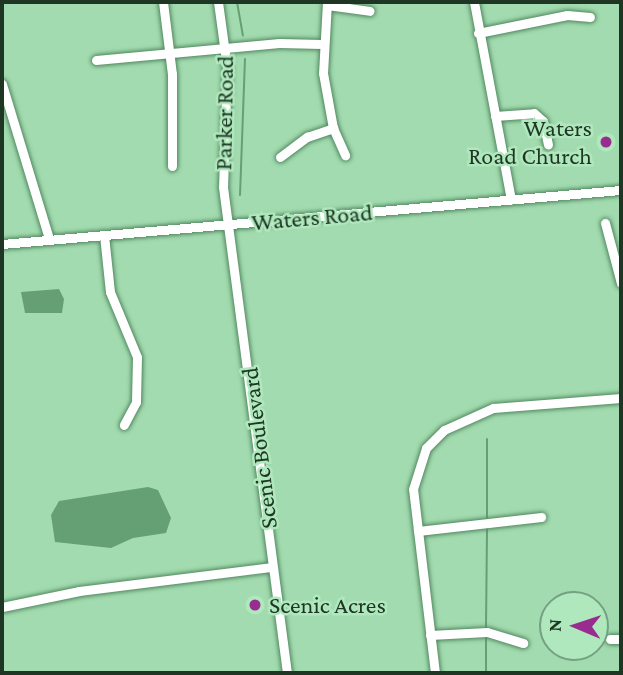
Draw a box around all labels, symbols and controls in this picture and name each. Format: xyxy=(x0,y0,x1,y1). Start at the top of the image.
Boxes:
street label: Parker Road xyxy=(209,55,239,171)
place label: Waters Road Church xyxy=(468,114,592,170)
marker: Waters Road Church xyxy=(598,134,614,150)
street label: Waters Road xyxy=(250,197,374,237)
street label: Scenic Boulevard xyxy=(235,366,283,530)
place label: Scenic Acres xyxy=(269,591,386,619)
north arrow xyxy=(539,591,609,661)
marker: Scenic Acres xyxy=(247,597,263,613)
text: N xyxy=(544,618,565,632)

